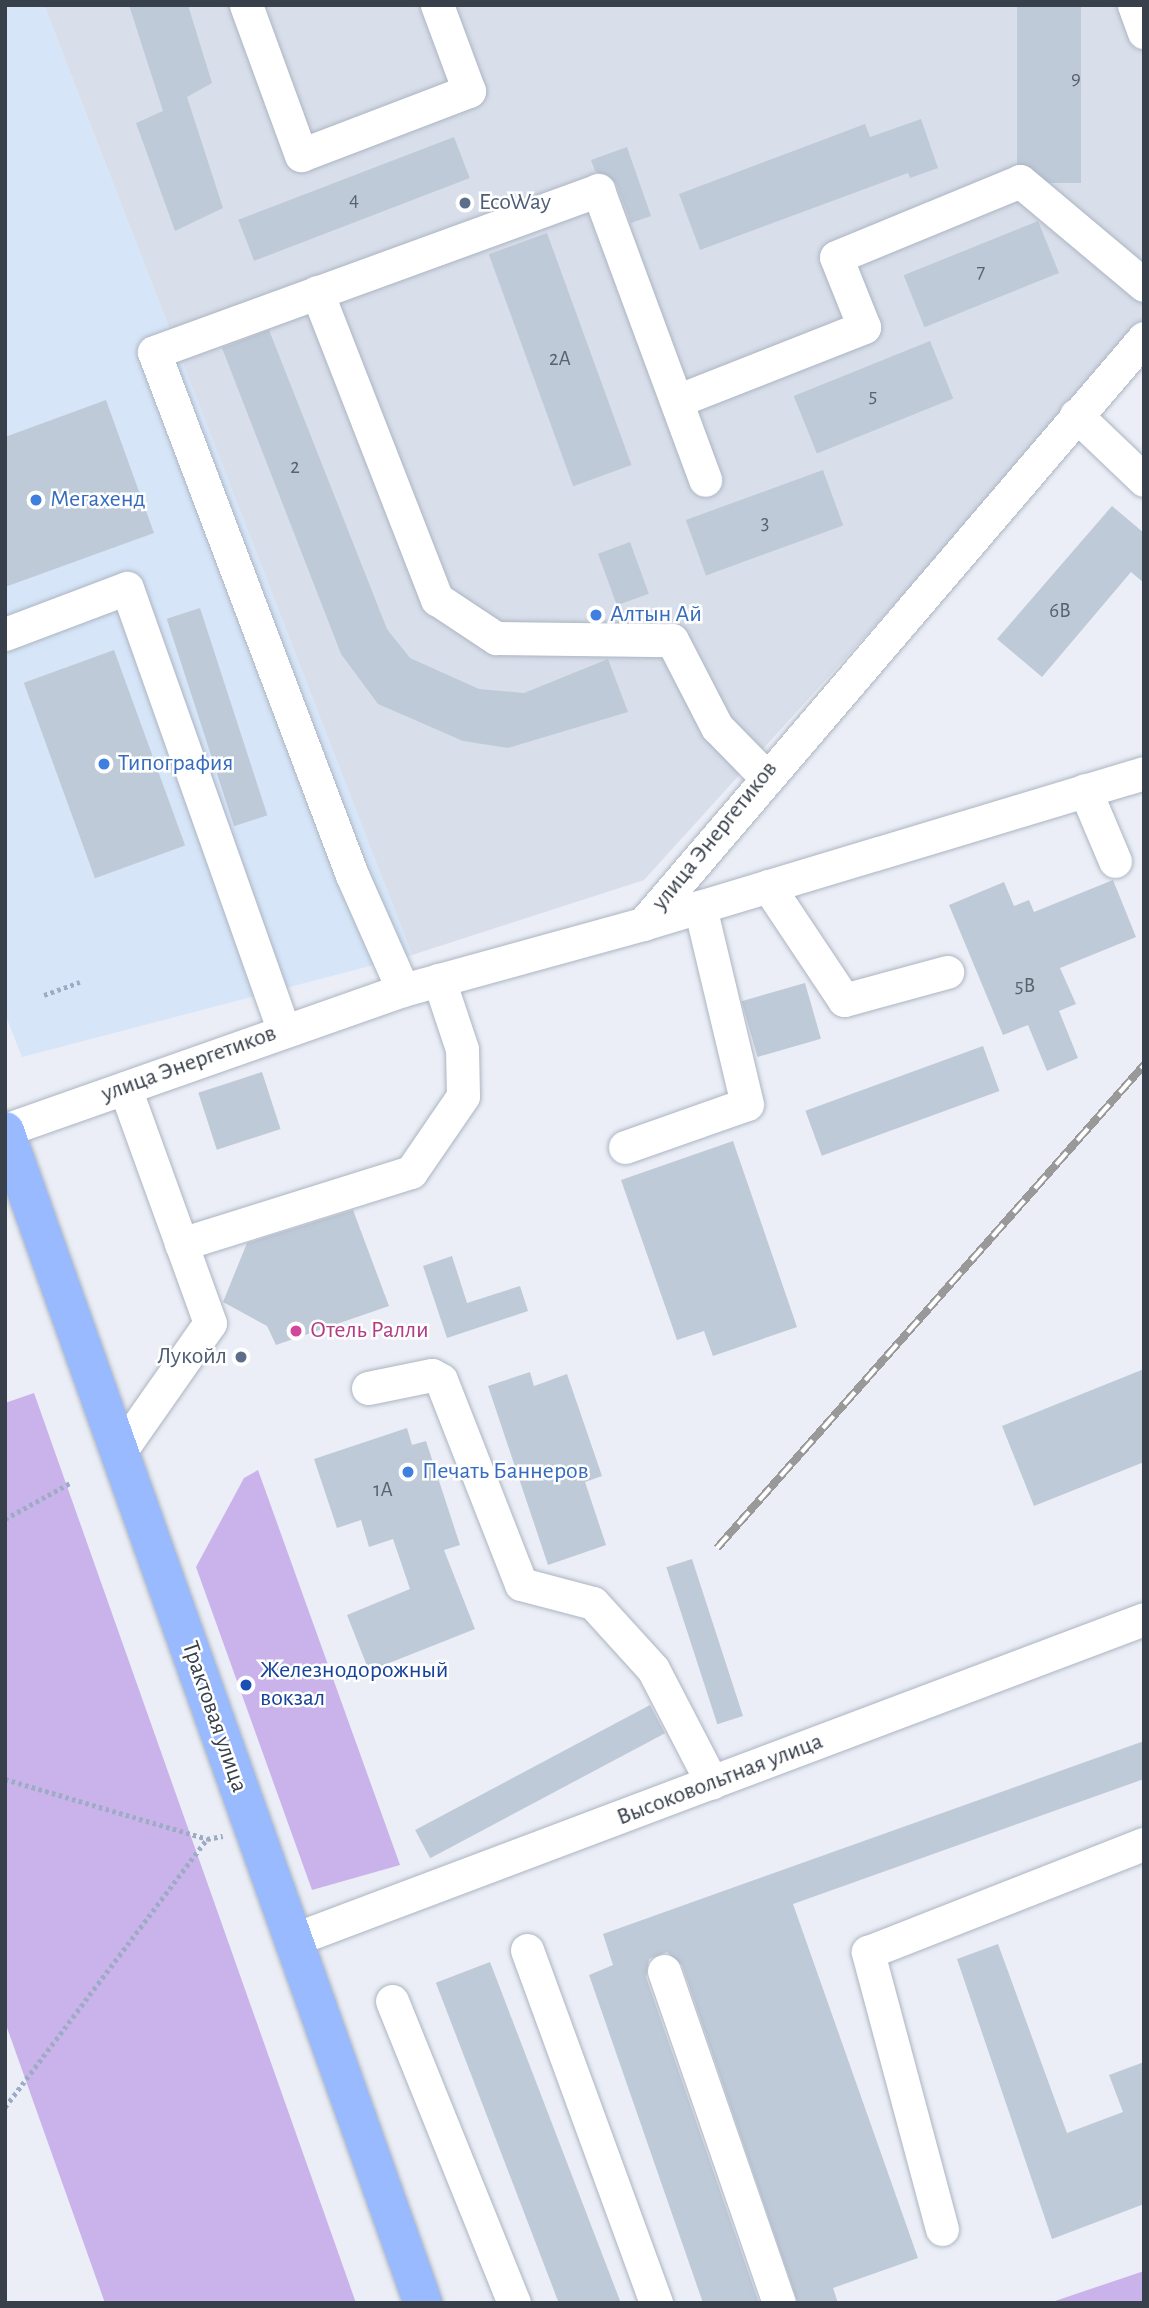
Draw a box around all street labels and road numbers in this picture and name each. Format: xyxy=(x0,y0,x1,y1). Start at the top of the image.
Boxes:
street label: улица Энергетиков xyxy=(646,755,784,917)
street label: улица Энергетиков xyxy=(98,1019,280,1109)
street label: Трактовая улица xyxy=(175,1638,253,1796)
street label: Высоковольтная улица xyxy=(613,1727,827,1833)

